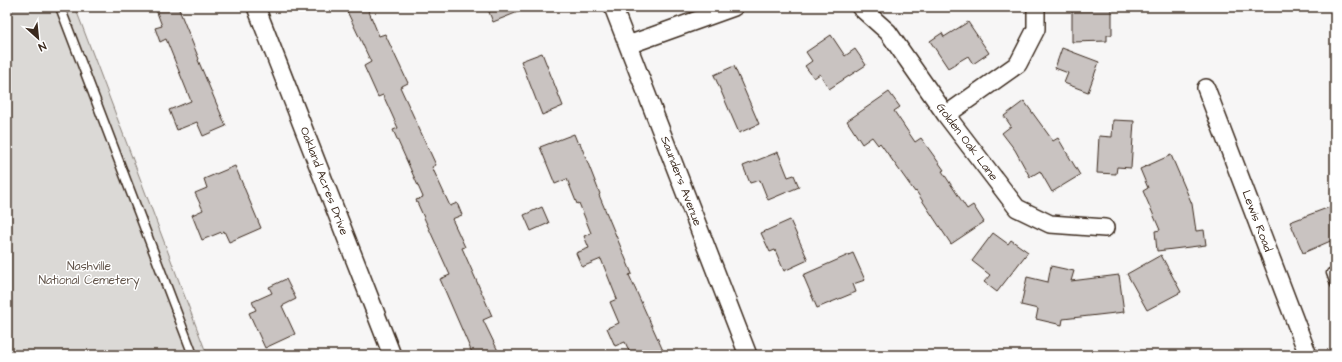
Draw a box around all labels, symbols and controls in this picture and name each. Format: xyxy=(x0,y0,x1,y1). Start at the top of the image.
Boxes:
north arrow xyxy=(18,18,58,58)
text: N xyxy=(36,38,49,55)
street label: Golden Oak Lane xyxy=(932,99,1002,185)
street label: Oakland Acres Drive xyxy=(296,124,353,238)
street label: Saunders Avenue xyxy=(656,134,706,229)
street label: Lewis Road xyxy=(1237,188,1277,254)
park label: Nashville National Cemetery xyxy=(38,258,140,290)

